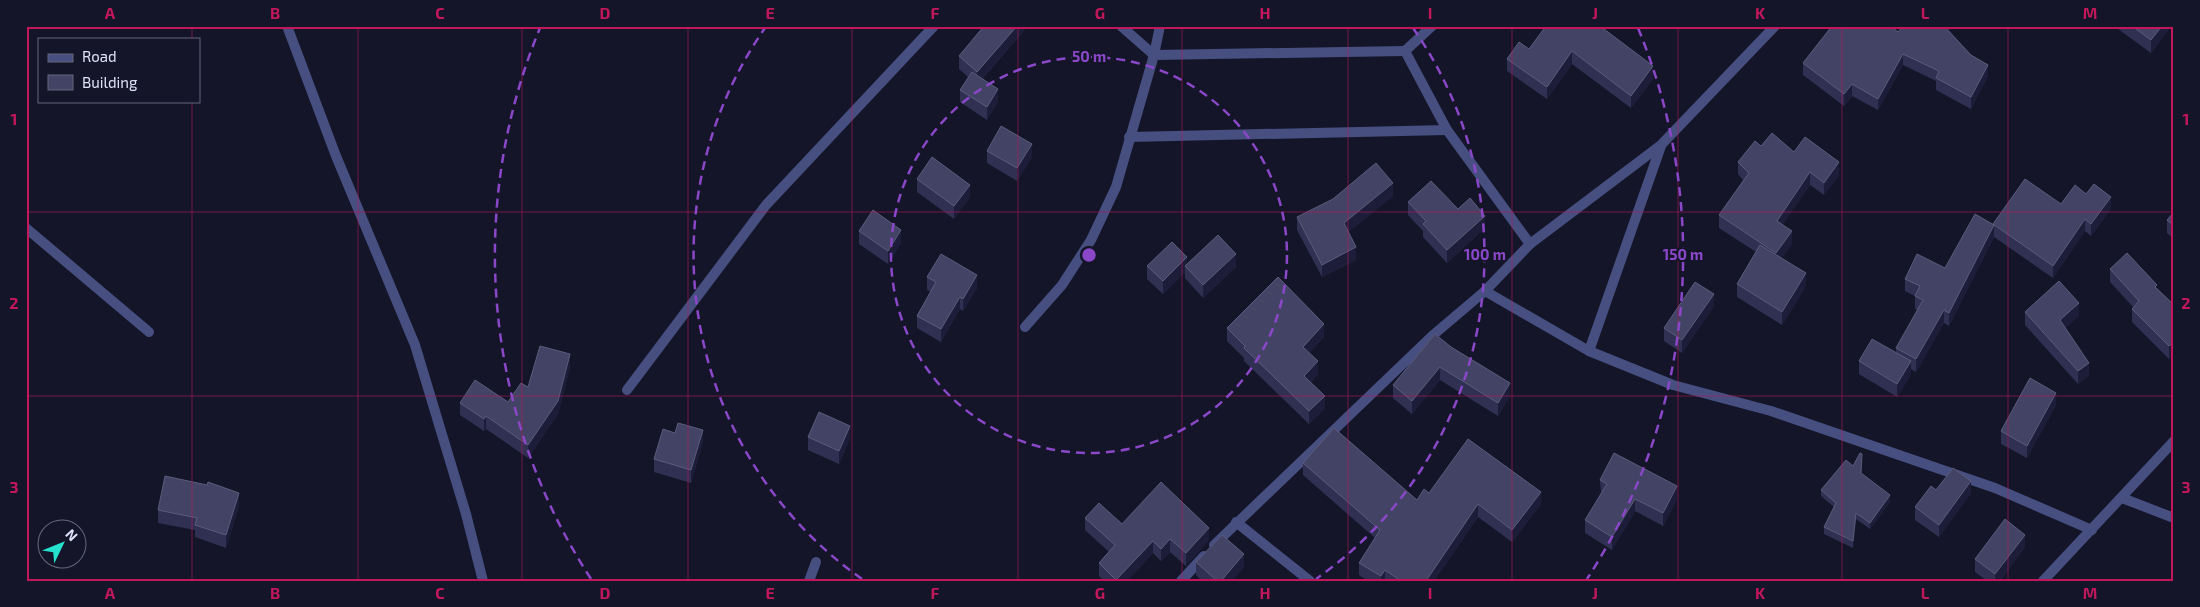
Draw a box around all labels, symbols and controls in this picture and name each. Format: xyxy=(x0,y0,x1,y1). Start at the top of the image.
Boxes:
text: A xyxy=(105,3,116,22)
text: B xyxy=(270,3,280,22)
text: C xyxy=(435,3,445,22)
text: D xyxy=(600,3,611,22)
text: E xyxy=(765,3,775,22)
text: F xyxy=(931,3,940,22)
text: G xyxy=(1095,3,1105,22)
text: H xyxy=(1259,3,1271,22)
text: I xyxy=(1428,3,1432,22)
text: J xyxy=(1592,3,1598,22)
text: K xyxy=(1755,3,1766,22)
text: L xyxy=(1921,3,1930,22)
text: M xyxy=(2083,3,2097,22)
legend xyxy=(38,38,200,102)
text: Road xyxy=(82,47,117,65)
text: 50 m xyxy=(1072,47,1106,65)
text: Building xyxy=(82,73,138,91)
text: 1 xyxy=(11,109,17,128)
text: 1 xyxy=(2183,109,2189,128)
text: 100 m xyxy=(1464,245,1506,263)
text: 150 m xyxy=(1663,245,1703,263)
centre of rings xyxy=(1080,246,1098,264)
text: 2 xyxy=(9,293,19,312)
text: 2 xyxy=(2181,293,2191,312)
text: 3 xyxy=(9,477,19,496)
text: 3 xyxy=(2181,477,2191,496)
north arrow xyxy=(38,520,88,570)
text: N xyxy=(62,525,82,544)
text: A xyxy=(105,583,116,602)
text: B xyxy=(270,583,280,602)
text: C xyxy=(435,583,445,602)
text: D xyxy=(600,583,611,602)
text: E xyxy=(765,583,775,602)
text: F xyxy=(931,583,940,602)
text: G xyxy=(1095,583,1105,602)
text: H xyxy=(1259,583,1271,602)
text: I xyxy=(1428,583,1432,602)
text: J xyxy=(1592,583,1598,602)
text: K xyxy=(1755,583,1766,602)
text: L xyxy=(1921,583,1930,602)
text: M xyxy=(2083,583,2097,602)

